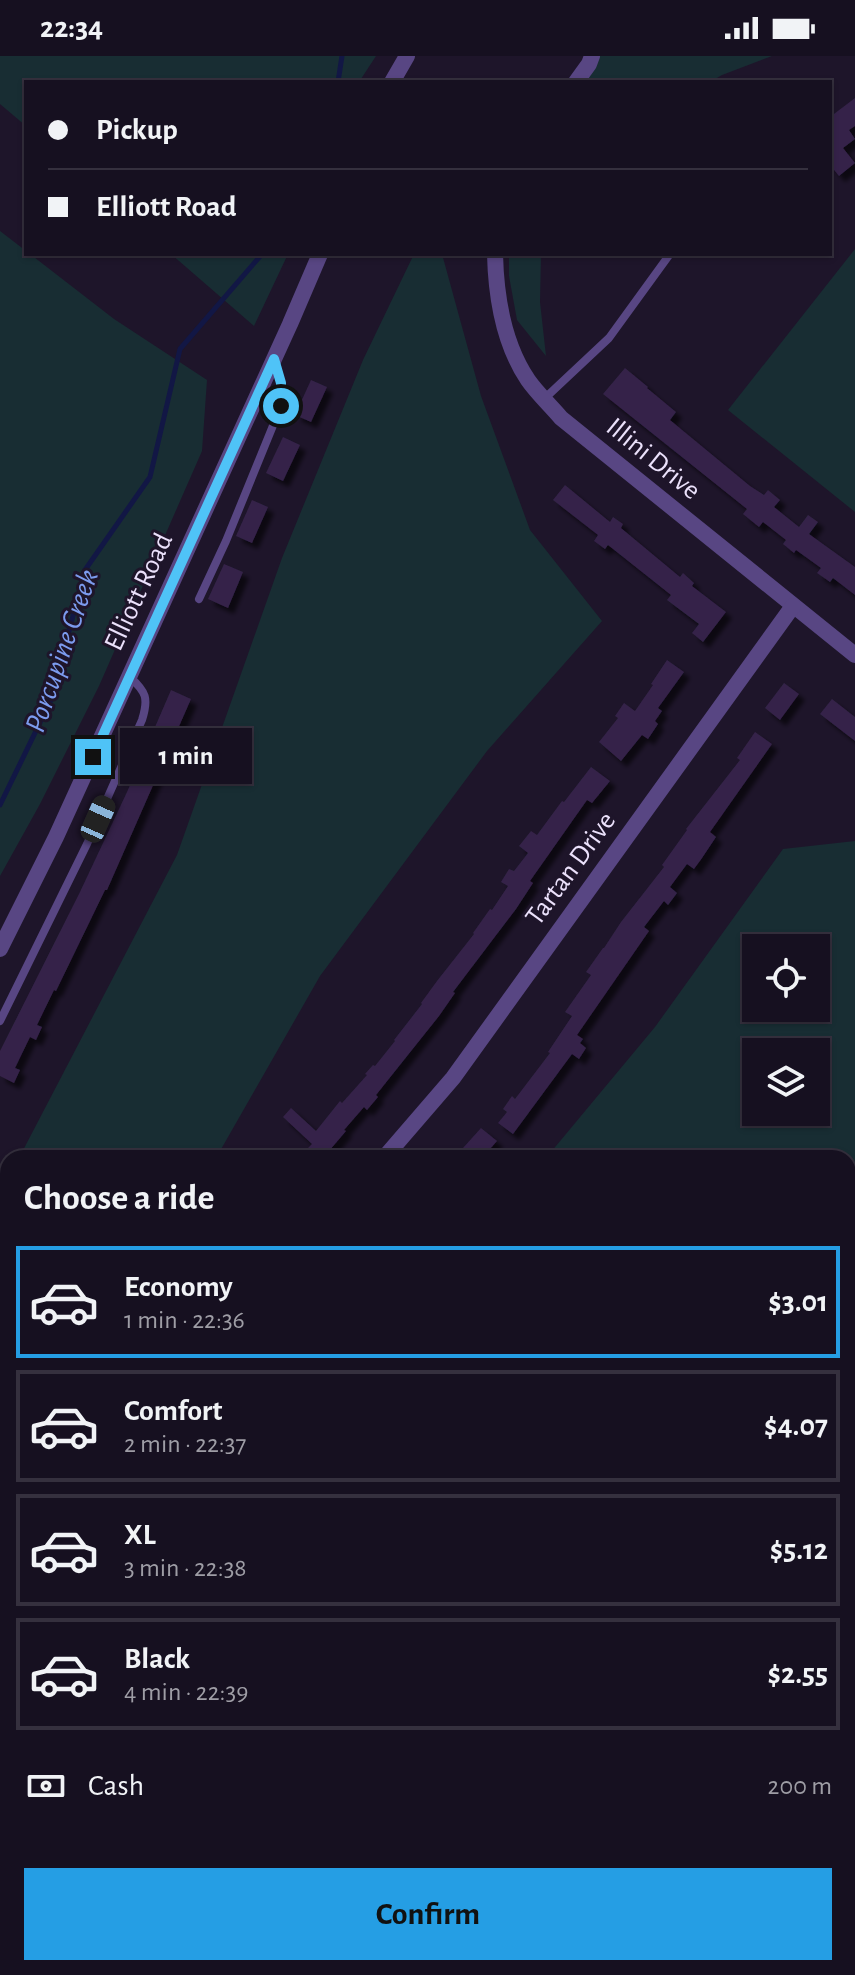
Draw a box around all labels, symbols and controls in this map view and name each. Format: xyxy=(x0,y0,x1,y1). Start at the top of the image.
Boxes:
text: 22:34 xyxy=(40,13,103,43)
text: Pickup xyxy=(96,115,178,145)
text: Elliott Road xyxy=(96,192,237,222)
route start xyxy=(263,388,299,424)
street label: Illini Drive xyxy=(601,413,705,505)
street label: Elliott Road xyxy=(100,529,178,655)
water label: Porcupine Creek xyxy=(20,566,104,736)
callout: 1 min xyxy=(121,729,253,785)
route end xyxy=(75,739,111,775)
text: 1 min xyxy=(159,743,213,769)
car xyxy=(77,792,119,846)
street label: Tartan Drive xyxy=(521,807,621,931)
map controls xyxy=(742,934,830,1126)
button: locate xyxy=(742,934,830,1022)
button: layers xyxy=(742,1038,830,1126)
text: Choose a ride xyxy=(24,1180,214,1216)
icon: car xyxy=(28,1266,100,1338)
text: Economy xyxy=(124,1272,233,1302)
text: $3.01 xyxy=(768,1287,828,1317)
text: 1 min · 22:36 xyxy=(124,1307,245,1333)
icon: car xyxy=(28,1390,100,1462)
text: Comfort xyxy=(124,1396,223,1426)
text: $4.07 xyxy=(764,1411,828,1441)
text: 2 min · 22:37 xyxy=(124,1431,246,1457)
icon: car xyxy=(28,1514,100,1586)
text: XL xyxy=(124,1520,156,1550)
text: $5.12 xyxy=(770,1535,828,1565)
text: 3 min · 22:38 xyxy=(124,1555,247,1581)
icon: car xyxy=(28,1638,100,1710)
text: Black xyxy=(124,1644,190,1674)
text: $2.55 xyxy=(768,1659,828,1689)
text: 4 min · 22:39 xyxy=(124,1679,248,1705)
icon: cash xyxy=(24,1764,68,1808)
text: Cash xyxy=(88,1771,144,1801)
text: 200 m xyxy=(768,1773,832,1799)
button: Confirm xyxy=(24,1868,832,1960)

